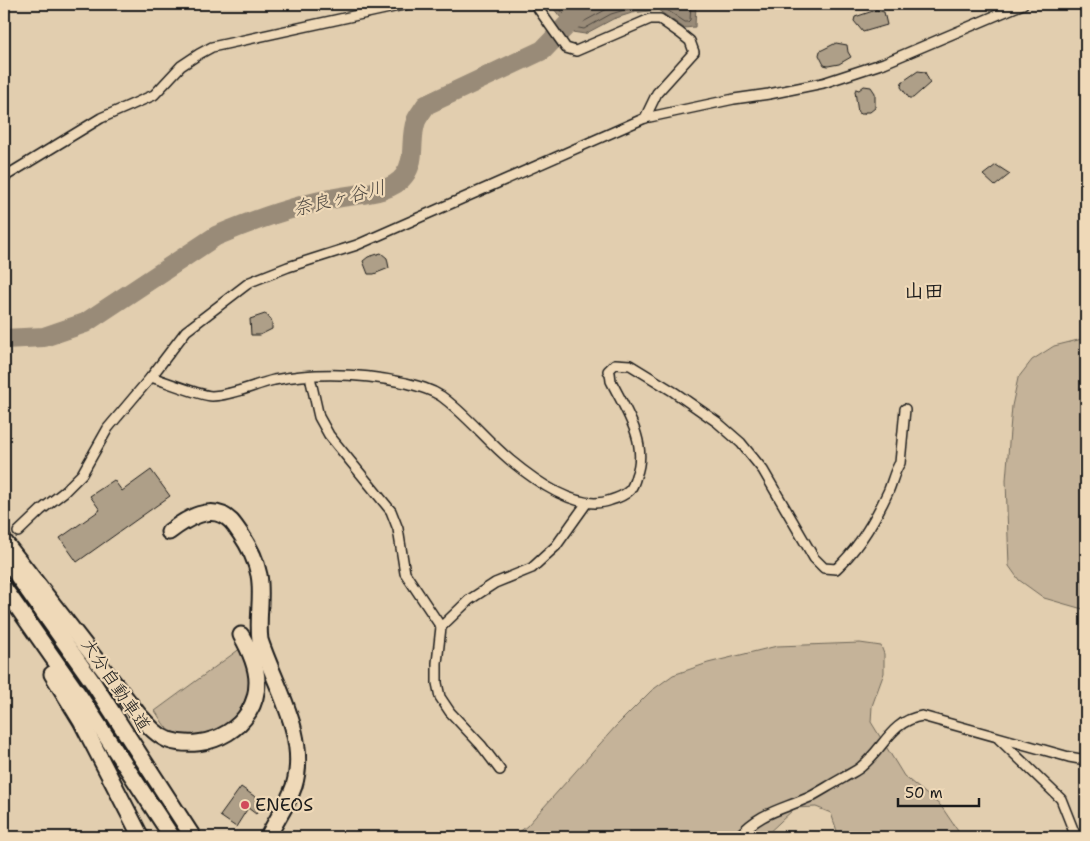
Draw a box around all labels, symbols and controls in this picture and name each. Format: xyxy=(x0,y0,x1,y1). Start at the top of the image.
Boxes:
water label: 奈良ヶ谷川 xyxy=(290,174,388,222)
district label: 山田 xyxy=(904,278,944,304)
street label: 大分自動車道 xyxy=(76,634,156,736)
scale bar xyxy=(898,776,979,808)
text: 50 m xyxy=(905,783,943,803)
place label: ENEOS xyxy=(255,793,313,817)
marker: ENEOS xyxy=(239,799,251,811)

